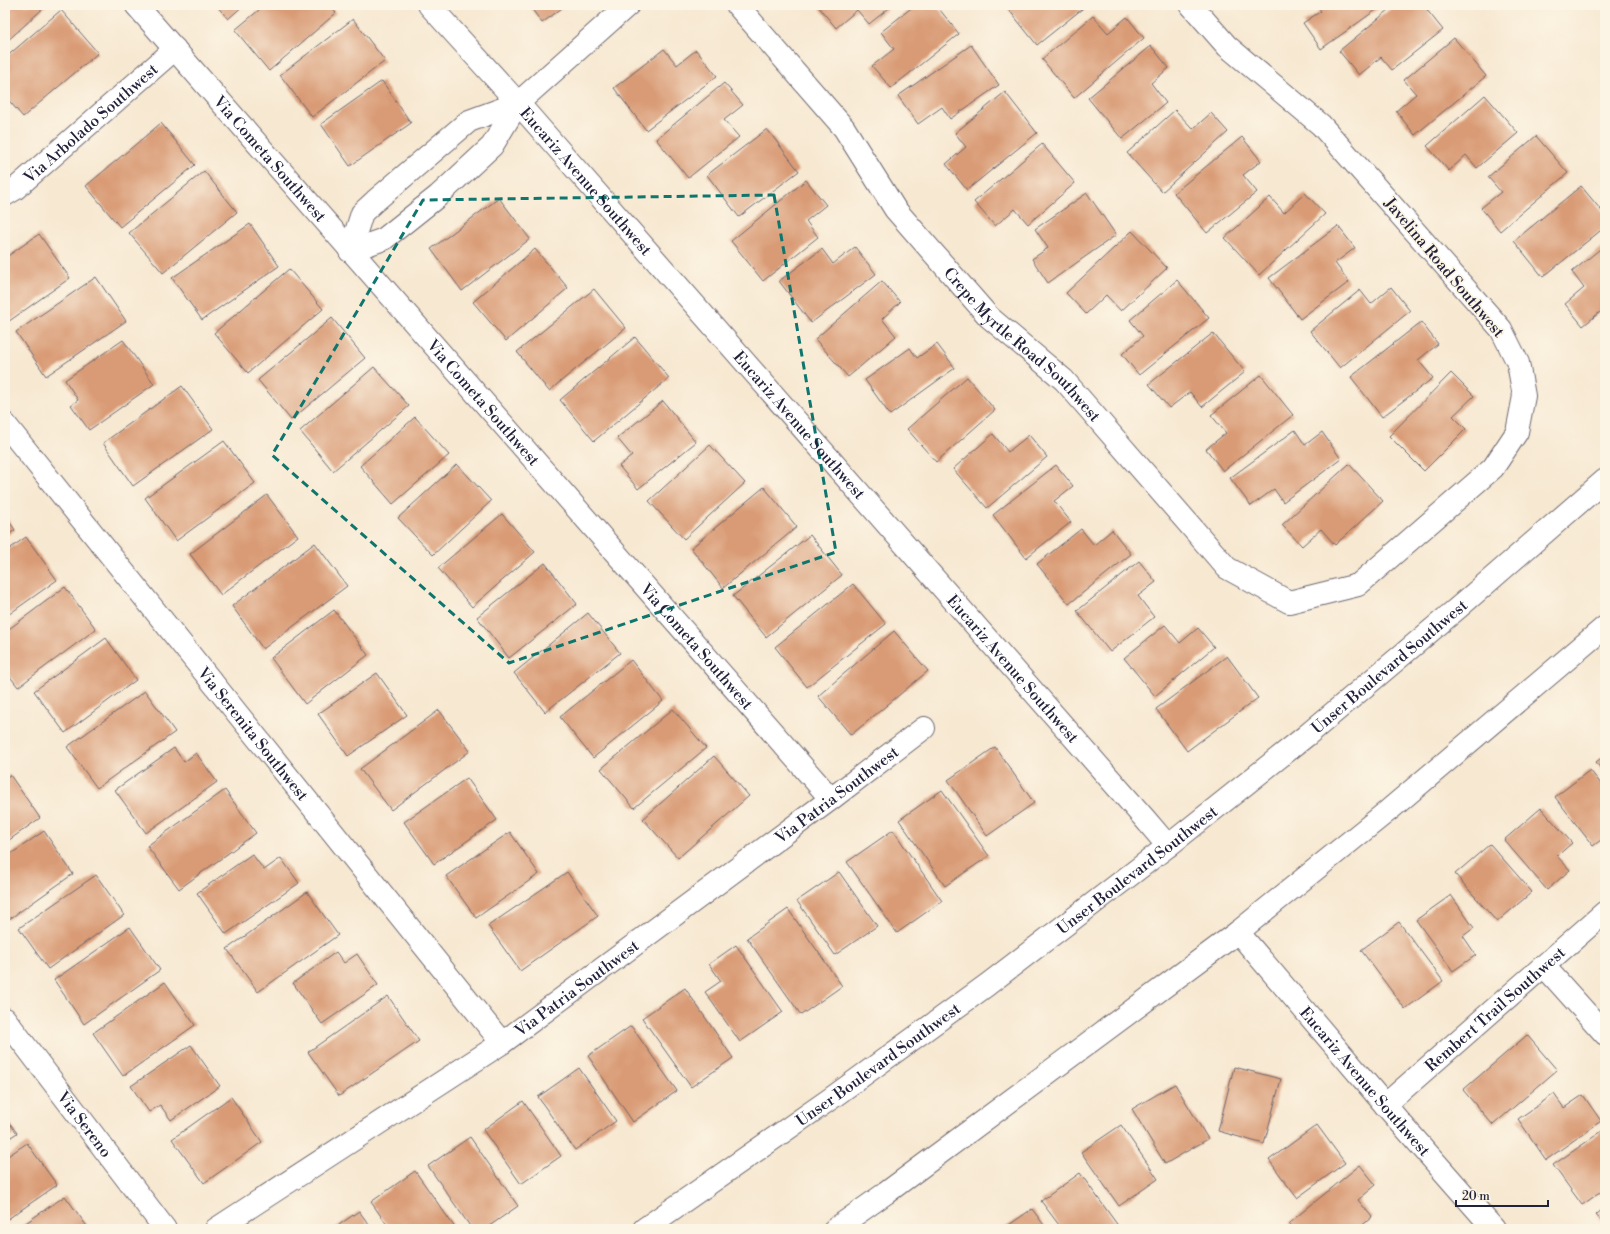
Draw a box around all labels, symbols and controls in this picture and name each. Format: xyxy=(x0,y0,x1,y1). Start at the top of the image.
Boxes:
street label: Via Arbolado Southwest xyxy=(19,59,163,188)
street label: Via Cometa Southwest xyxy=(208,91,330,227)
street label: Eucariz Avenue Southwest xyxy=(515,103,656,260)
street label: Javelina Road Southwest xyxy=(1379,193,1509,342)
street label: Crepe Myrtle Road Southwest xyxy=(939,263,1105,426)
street label: Via Cometa Southwest xyxy=(422,335,544,470)
street label: Eucariz Avenue Southwest xyxy=(729,347,869,504)
street label: Via Cometa Southwest xyxy=(635,579,757,714)
street label: Eucariz Avenue Southwest xyxy=(942,591,1083,748)
street label: Unser Boulevard Southwest xyxy=(1307,595,1472,738)
street label: Via Serenita Southwest xyxy=(192,662,313,805)
street label: Via Patria Southwest xyxy=(771,742,903,849)
street label: Unser Boulevard Southwest xyxy=(1053,801,1222,939)
street label: Via Patria Southwest xyxy=(510,936,643,1042)
street label: Rembert Trail Southwest xyxy=(1421,942,1570,1076)
street label: Unser Boulevard Southwest xyxy=(792,999,965,1131)
street label: Eucariz Avenue Southwest xyxy=(1295,1003,1434,1161)
street label: Via Sereno xyxy=(52,1087,116,1162)
scale bar xyxy=(1456,1182,1548,1208)
text: 20 m xyxy=(1462,1189,1490,1204)

